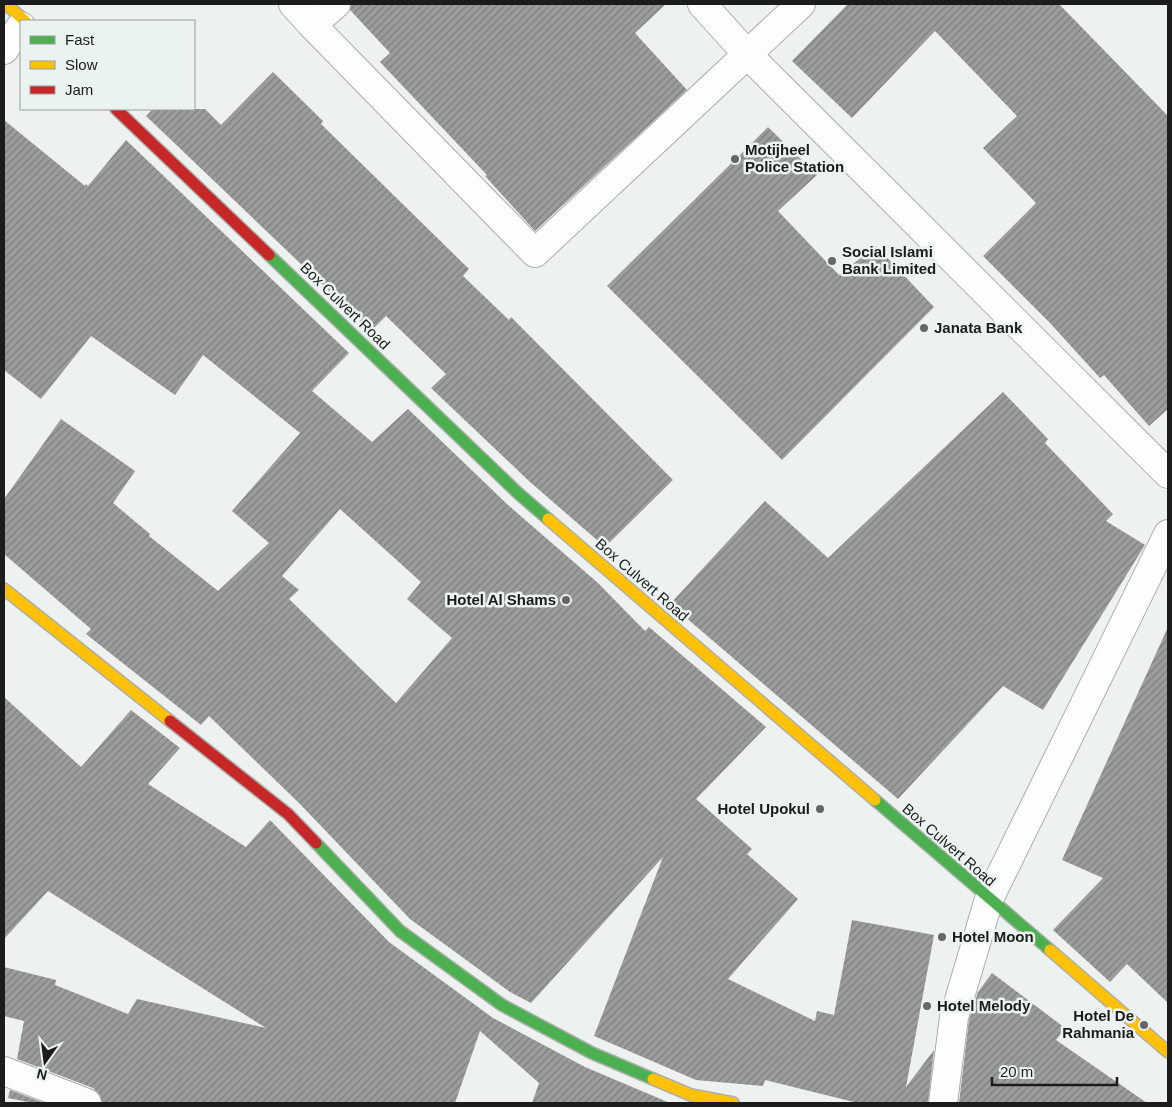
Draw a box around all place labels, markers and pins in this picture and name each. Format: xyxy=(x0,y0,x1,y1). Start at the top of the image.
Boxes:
place label: Motijheel Police Station xyxy=(745,141,844,175)
marker: Motijheel Police Station xyxy=(729,153,741,165)
place label: Social Islami Bank Limited xyxy=(842,243,936,277)
marker: Social Islami Bank Limited xyxy=(826,255,838,267)
place label: Janata Bank xyxy=(934,319,1023,336)
marker: Janata Bank xyxy=(918,322,930,334)
place label: Hotel Al Shams xyxy=(447,591,556,608)
marker: Hotel Al Shams xyxy=(560,594,572,606)
place label: Hotel Upokul xyxy=(718,800,810,817)
marker: Hotel Upokul xyxy=(814,803,826,815)
place label: Hotel Moon xyxy=(952,928,1034,945)
marker: Hotel Moon xyxy=(936,931,948,943)
place label: Hotel Melody xyxy=(937,997,1031,1014)
marker: Hotel Melody xyxy=(921,1000,933,1012)
place label: Hotel De Rahmania xyxy=(1062,1007,1135,1041)
marker: Hotel De Rahmania xyxy=(1138,1019,1150,1031)

